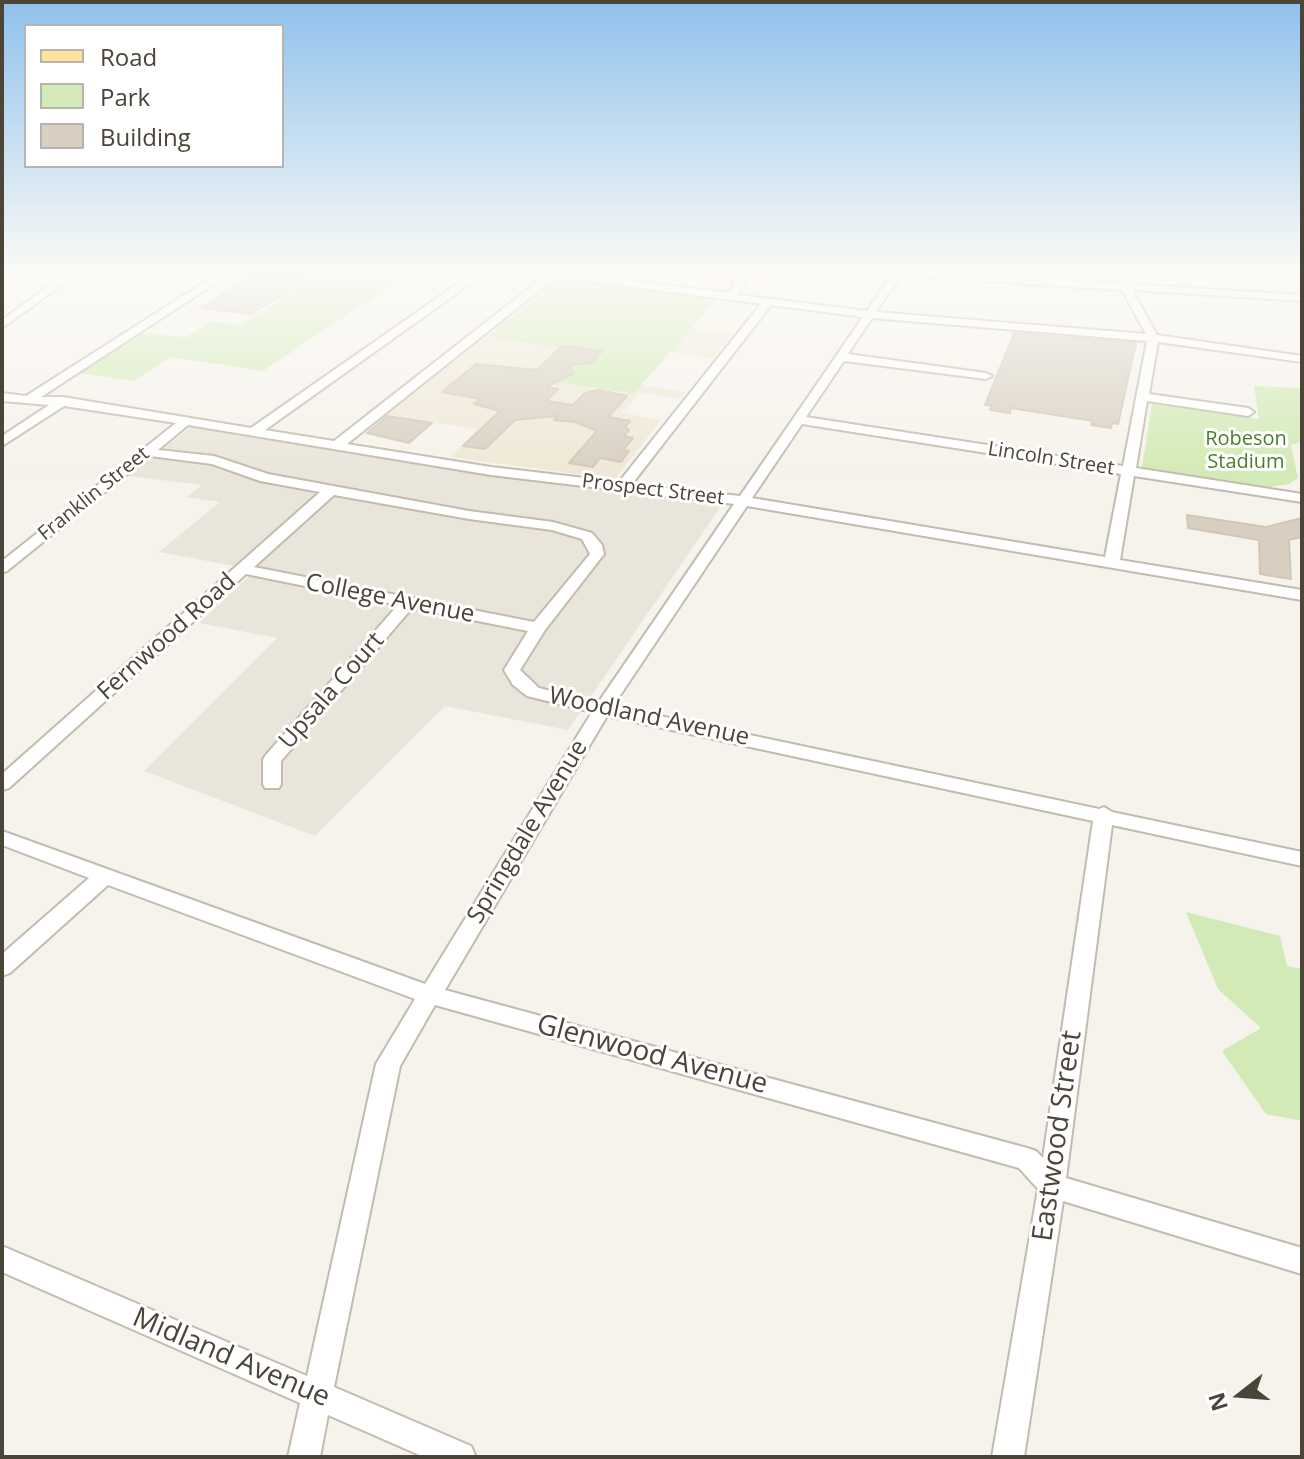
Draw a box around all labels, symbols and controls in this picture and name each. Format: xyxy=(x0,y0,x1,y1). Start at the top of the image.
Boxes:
legend xyxy=(24,24,284,168)
text: Road xyxy=(100,40,157,73)
text: Park xyxy=(100,80,150,113)
text: Building xyxy=(100,120,191,153)
park label: Robeson Stadium xyxy=(1205,427,1287,474)
street label: Lincoln Street xyxy=(986,437,1116,481)
street label: Franklin Street xyxy=(34,442,154,546)
street label: Prospect Street xyxy=(581,469,725,511)
street label: Fernwood Road xyxy=(92,567,242,707)
street label: College Avenue xyxy=(303,569,477,629)
street label: Upsala Court xyxy=(273,627,391,755)
street label: Woodland Avenue xyxy=(546,682,752,752)
street label: Springdale Avenue xyxy=(462,735,594,929)
street label: Glenwood Avenue xyxy=(533,1008,771,1102)
street label: Eastwood Street xyxy=(1027,1028,1089,1244)
street label: Midland Avenue xyxy=(127,1301,335,1415)
north arrow xyxy=(1200,1355,1280,1435)
text: N xyxy=(1200,1389,1234,1415)

